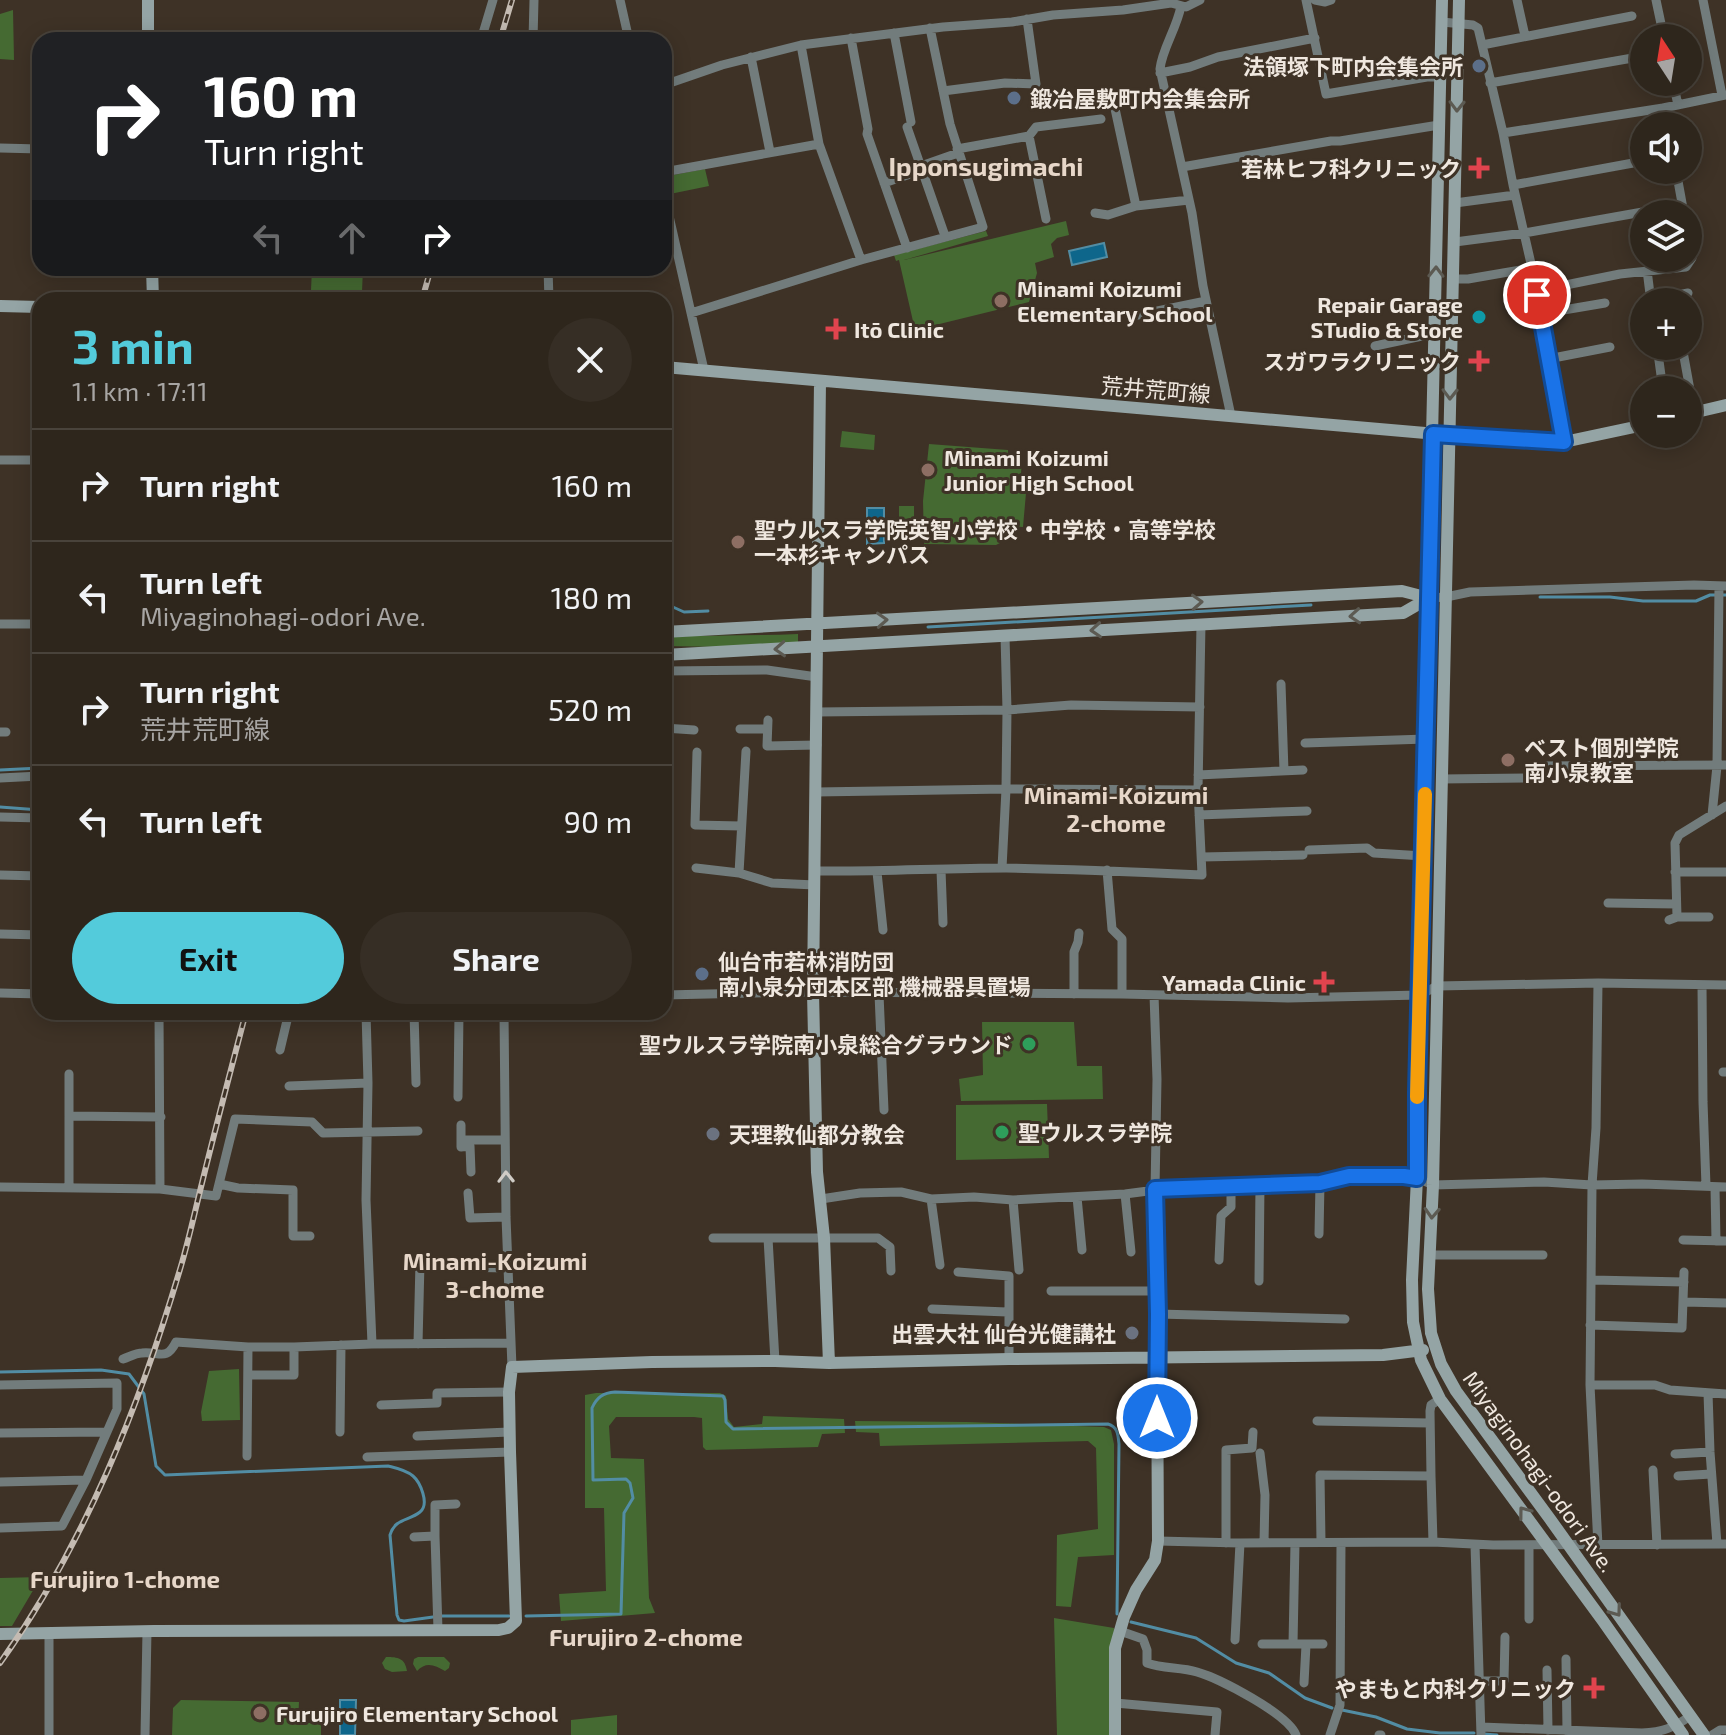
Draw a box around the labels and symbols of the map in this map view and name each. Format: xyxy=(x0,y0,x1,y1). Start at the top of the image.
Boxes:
north arrow xyxy=(1630,24,1702,96)
place label: 法領塚下町内会集会所 xyxy=(1243,53,1463,79)
marker: 法領塚下町内会集会所 xyxy=(1470,57,1488,75)
place label: 鍛冶屋敷町内会集会所 xyxy=(1030,85,1250,111)
marker: 鍛冶屋敷町内会集会所 xyxy=(1005,89,1023,107)
one-way arrow xyxy=(1448,100,1466,113)
district label: Ipponsugimachi xyxy=(888,150,1084,181)
place label: 若林ヒフ科クリニック xyxy=(1241,155,1461,181)
marker: 若林ヒフ科クリニック xyxy=(1468,157,1490,179)
pin xyxy=(1503,261,1571,329)
one-way arrow xyxy=(1427,265,1445,278)
place label: Minami Koizumi Elementary School xyxy=(1017,275,1213,327)
place label: Repair Garage STudio & Store xyxy=(1311,291,1463,342)
marker: Minami Koizumi Elementary School xyxy=(992,292,1010,310)
marker: Repair Garage STudio & Store xyxy=(1470,308,1488,326)
place label: Itō Clinic xyxy=(854,316,944,342)
marker: Itō Clinic xyxy=(825,318,847,340)
place label: スガワラクリニック xyxy=(1263,348,1461,374)
marker: スガワラクリニック xyxy=(1468,350,1490,372)
street label: 荒井荒町線 xyxy=(1100,371,1212,407)
one-way arrow xyxy=(1441,388,1459,401)
place label: Minami Koizumi Junior High School xyxy=(944,444,1135,495)
marker: Minami Koizumi Junior High School xyxy=(919,461,937,479)
place label: 聖ウルスラ学院英智小学校・中学校・高等学校 一本杉キャンパス xyxy=(754,516,1216,567)
marker: 聖ウルスラ学院英智小学校・中学校・高等学校 一本杉キャンパス xyxy=(729,533,747,551)
one-way arrow xyxy=(1191,593,1204,610)
one-way arrow xyxy=(1348,607,1361,624)
one-way arrow xyxy=(876,611,889,628)
one-way arrow xyxy=(1089,621,1102,638)
one-way arrow xyxy=(773,640,786,657)
place label: ベスト個別学院 南小泉教室 xyxy=(1524,734,1678,785)
marker: ベスト個別学院 南小泉教室 xyxy=(1499,751,1517,769)
district label: Minami-Koizumi 2-chome xyxy=(1024,780,1208,837)
place label: 仙台市若林消防団 南小泉分団本区部 機械器具置場 xyxy=(718,948,1031,999)
marker: 仙台市若林消防団 南小泉分団本区部 機械器具置場 xyxy=(693,965,711,983)
place label: Yamada Clinic xyxy=(1162,969,1306,995)
marker: Yamada Clinic xyxy=(1313,971,1335,993)
place label: 聖ウルスラ学院南小泉総合グラウンド xyxy=(639,1031,1013,1057)
marker: 聖ウルスラ学院南小泉総合グラウンド xyxy=(1020,1035,1038,1053)
place label: 聖ウルスラ学院 xyxy=(1018,1119,1172,1145)
place label: 天理教仙都分教会 xyxy=(729,1121,905,1147)
marker: 聖ウルスラ学院 xyxy=(993,1123,1011,1141)
marker: 天理教仙都分教会 xyxy=(704,1125,722,1143)
one-way arrow xyxy=(497,1170,514,1183)
one-way arrow xyxy=(1423,1207,1440,1220)
district label: Minami-Koizumi 3-chome xyxy=(403,1246,587,1303)
place label: 出雲大社 仙台光健講社 xyxy=(891,1320,1116,1346)
marker: 出雲大社 仙台光健講社 xyxy=(1123,1324,1141,1342)
street label: Miyaginohagi-odori Ave. xyxy=(1458,1366,1622,1576)
position arrow xyxy=(1115,1376,1199,1460)
one-way arrow xyxy=(1519,1506,1534,1521)
district label: Furujiro 1-chome xyxy=(30,1564,220,1593)
one-way arrow xyxy=(1606,1602,1621,1617)
district label: Furujiro 2-chome xyxy=(549,1622,743,1651)
place label: やまもと内科クリニック xyxy=(1334,1675,1576,1701)
marker: やまもと内科クリニック xyxy=(1583,1677,1605,1699)
place label: Furujiro Elementary School xyxy=(276,1700,559,1727)
marker: Furujiro Elementary School xyxy=(251,1704,269,1722)

